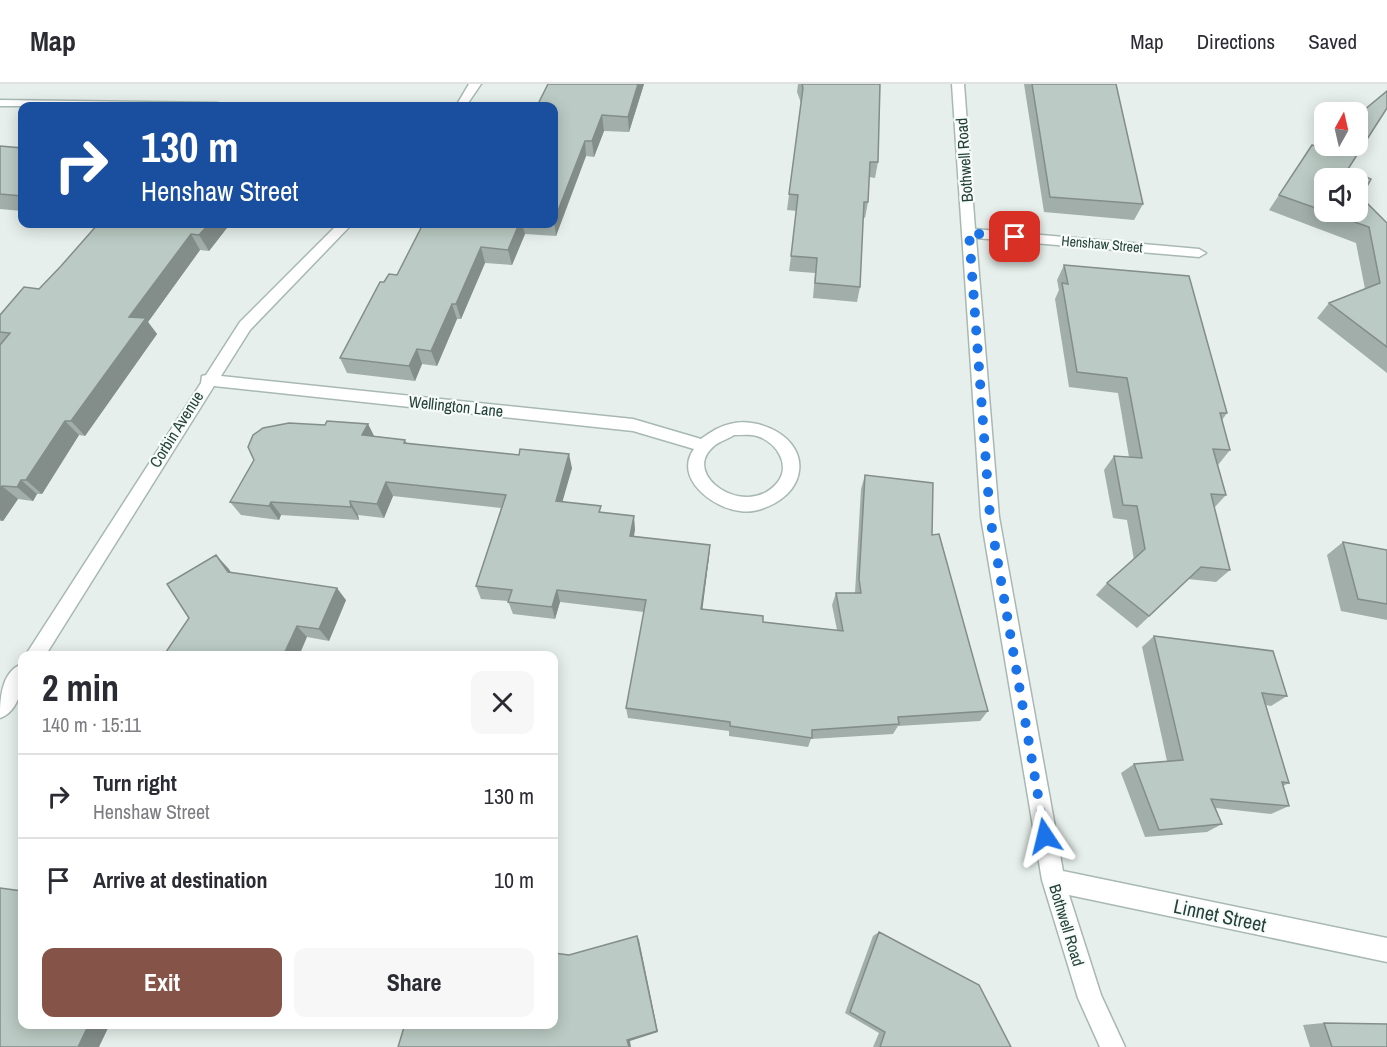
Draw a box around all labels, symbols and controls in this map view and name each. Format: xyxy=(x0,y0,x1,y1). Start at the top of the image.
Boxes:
text: Map xyxy=(30,22,76,60)
text: Map xyxy=(1130,27,1164,56)
text: Directions xyxy=(1197,27,1275,56)
text: Saved xyxy=(1308,27,1357,56)
north arrow xyxy=(1314,102,1368,156)
map controls xyxy=(1314,102,1368,222)
street label: Bothwell Road xyxy=(950,117,978,203)
text: 130 m xyxy=(141,119,239,175)
icon: right xyxy=(42,126,120,204)
button: sound xyxy=(1314,168,1368,222)
text: Henshaw Street xyxy=(141,173,299,209)
pin xyxy=(989,211,1040,262)
icon: arrive xyxy=(998,220,1031,253)
street label: Henshaw Street xyxy=(1061,231,1143,257)
street label: Corbin Avenue xyxy=(144,386,208,472)
street label: Wellington Lane xyxy=(408,390,504,422)
text: 2 min xyxy=(42,664,119,712)
button: close xyxy=(471,671,534,734)
text: 140 m · 15:11 xyxy=(42,711,141,738)
text: Turn right xyxy=(93,768,177,798)
icon: right xyxy=(42,780,75,813)
text: 130 m xyxy=(484,781,534,811)
text: Henshaw Street xyxy=(93,798,210,825)
position arrow xyxy=(1013,804,1077,868)
icon: arrive xyxy=(42,864,75,897)
text: Arrive at destination xyxy=(93,865,267,895)
text: 10 m xyxy=(494,865,534,895)
street label: Bothwell Road xyxy=(1044,881,1090,969)
street label: Linnet Street xyxy=(1171,892,1269,938)
button: Exit xyxy=(42,948,282,1017)
button: Share xyxy=(294,948,534,1017)

